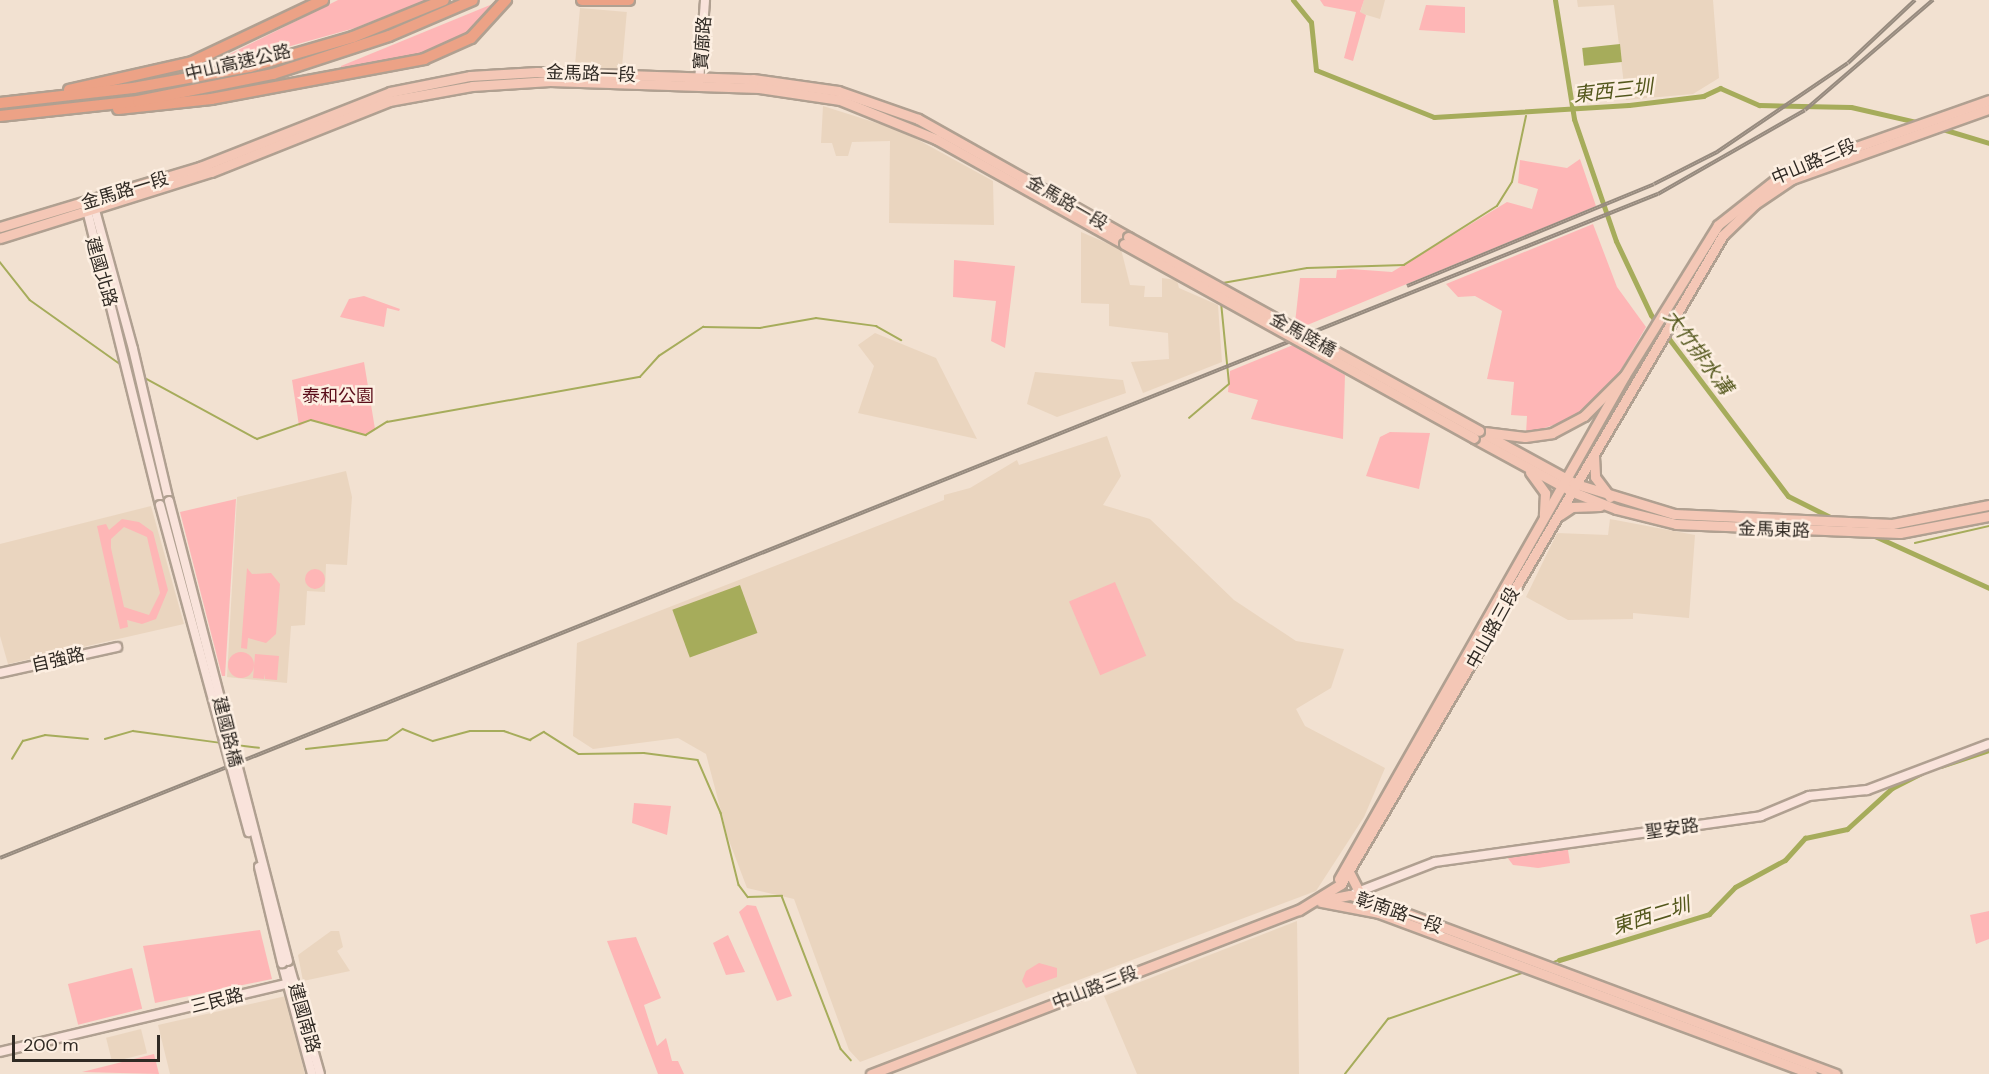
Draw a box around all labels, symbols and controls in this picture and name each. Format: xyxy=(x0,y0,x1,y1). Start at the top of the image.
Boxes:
street label: 寶廍路 xyxy=(690,15,716,71)
street label: 中山高速公路 xyxy=(183,40,293,86)
street label: 金馬路一段 xyxy=(546,62,636,86)
water label: 東西三圳 xyxy=(1572,75,1654,107)
street label: 中山路三段 xyxy=(1768,134,1860,190)
street label: 金馬路一段 xyxy=(79,168,171,214)
street label: 金馬路一段 xyxy=(1023,171,1111,235)
street label: 建國北路 xyxy=(81,234,121,310)
water label: 大竹排水溝 xyxy=(1658,305,1738,399)
street label: 金馬陸橋 xyxy=(1266,308,1340,362)
park label: 泰和公園 xyxy=(302,385,374,407)
street label: 金馬東路 xyxy=(1738,518,1810,542)
street label: 中山路三段 xyxy=(1462,583,1524,673)
street label: 自強路 xyxy=(29,643,87,677)
street label: 建國路橋 xyxy=(208,694,246,770)
street label: 聖安路 xyxy=(1644,815,1700,843)
street label: 彰南路一段 xyxy=(1353,888,1445,938)
water label: 東西二圳 xyxy=(1609,893,1693,939)
street label: 中山路三段 xyxy=(1049,962,1141,1014)
street label: 建國南路 xyxy=(284,980,324,1056)
street label: 三民路 xyxy=(188,984,246,1018)
scale bar xyxy=(15,1023,164,1061)
text: 200 m xyxy=(23,1033,79,1057)

